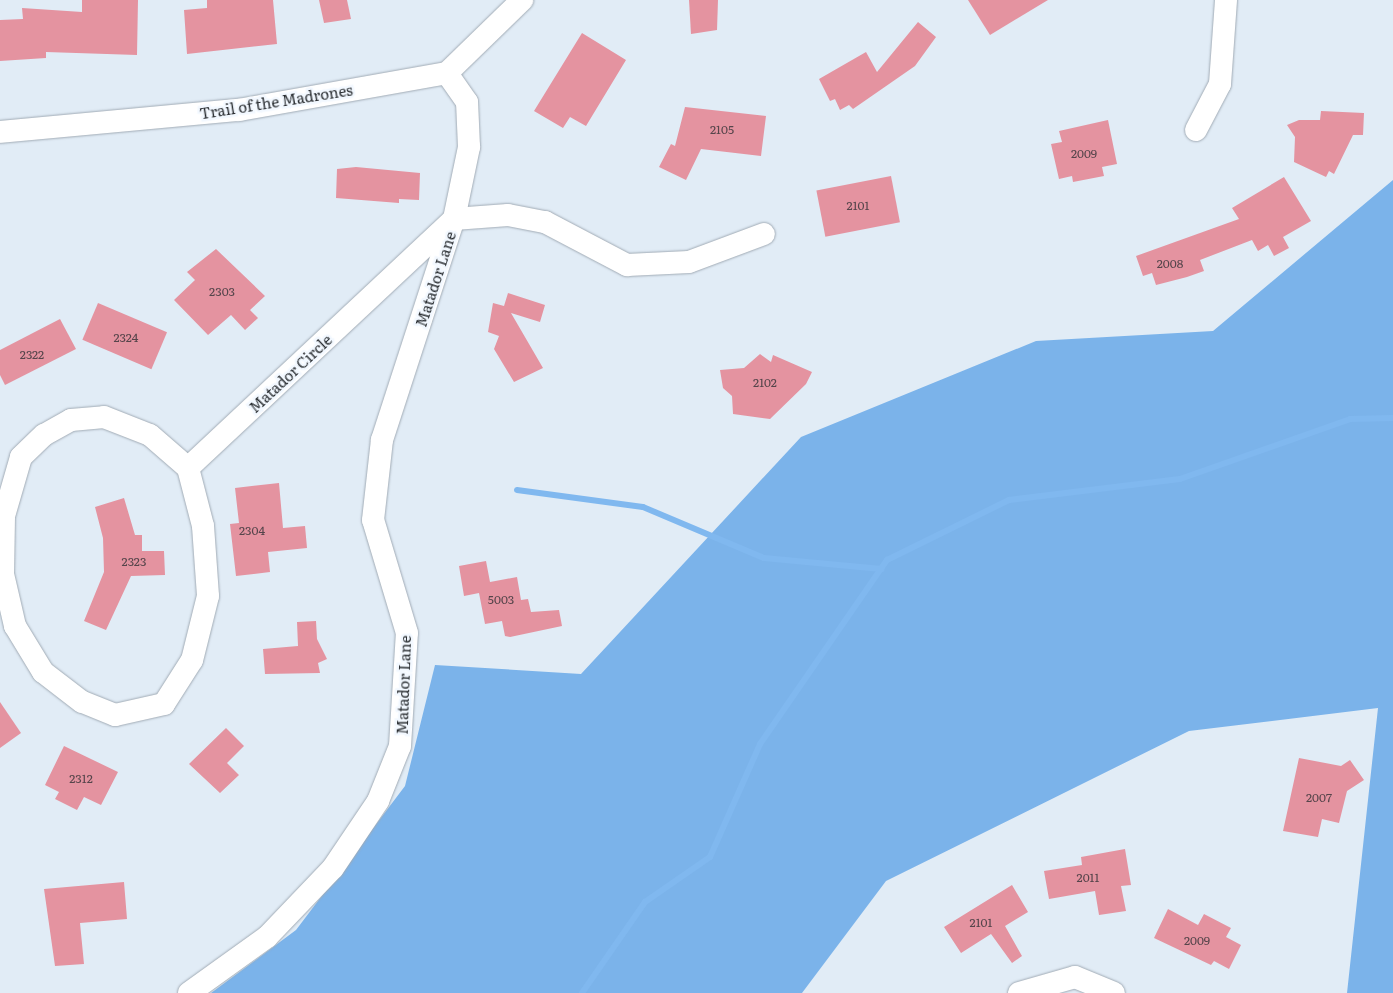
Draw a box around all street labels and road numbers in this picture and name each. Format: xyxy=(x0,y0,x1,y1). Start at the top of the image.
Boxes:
street label: Trail of the Madrones xyxy=(198,80,354,122)
street label: Matador Lane xyxy=(411,229,459,329)
street label: Matador Circle xyxy=(245,330,335,416)
street label: Matador Lane xyxy=(392,635,414,735)

